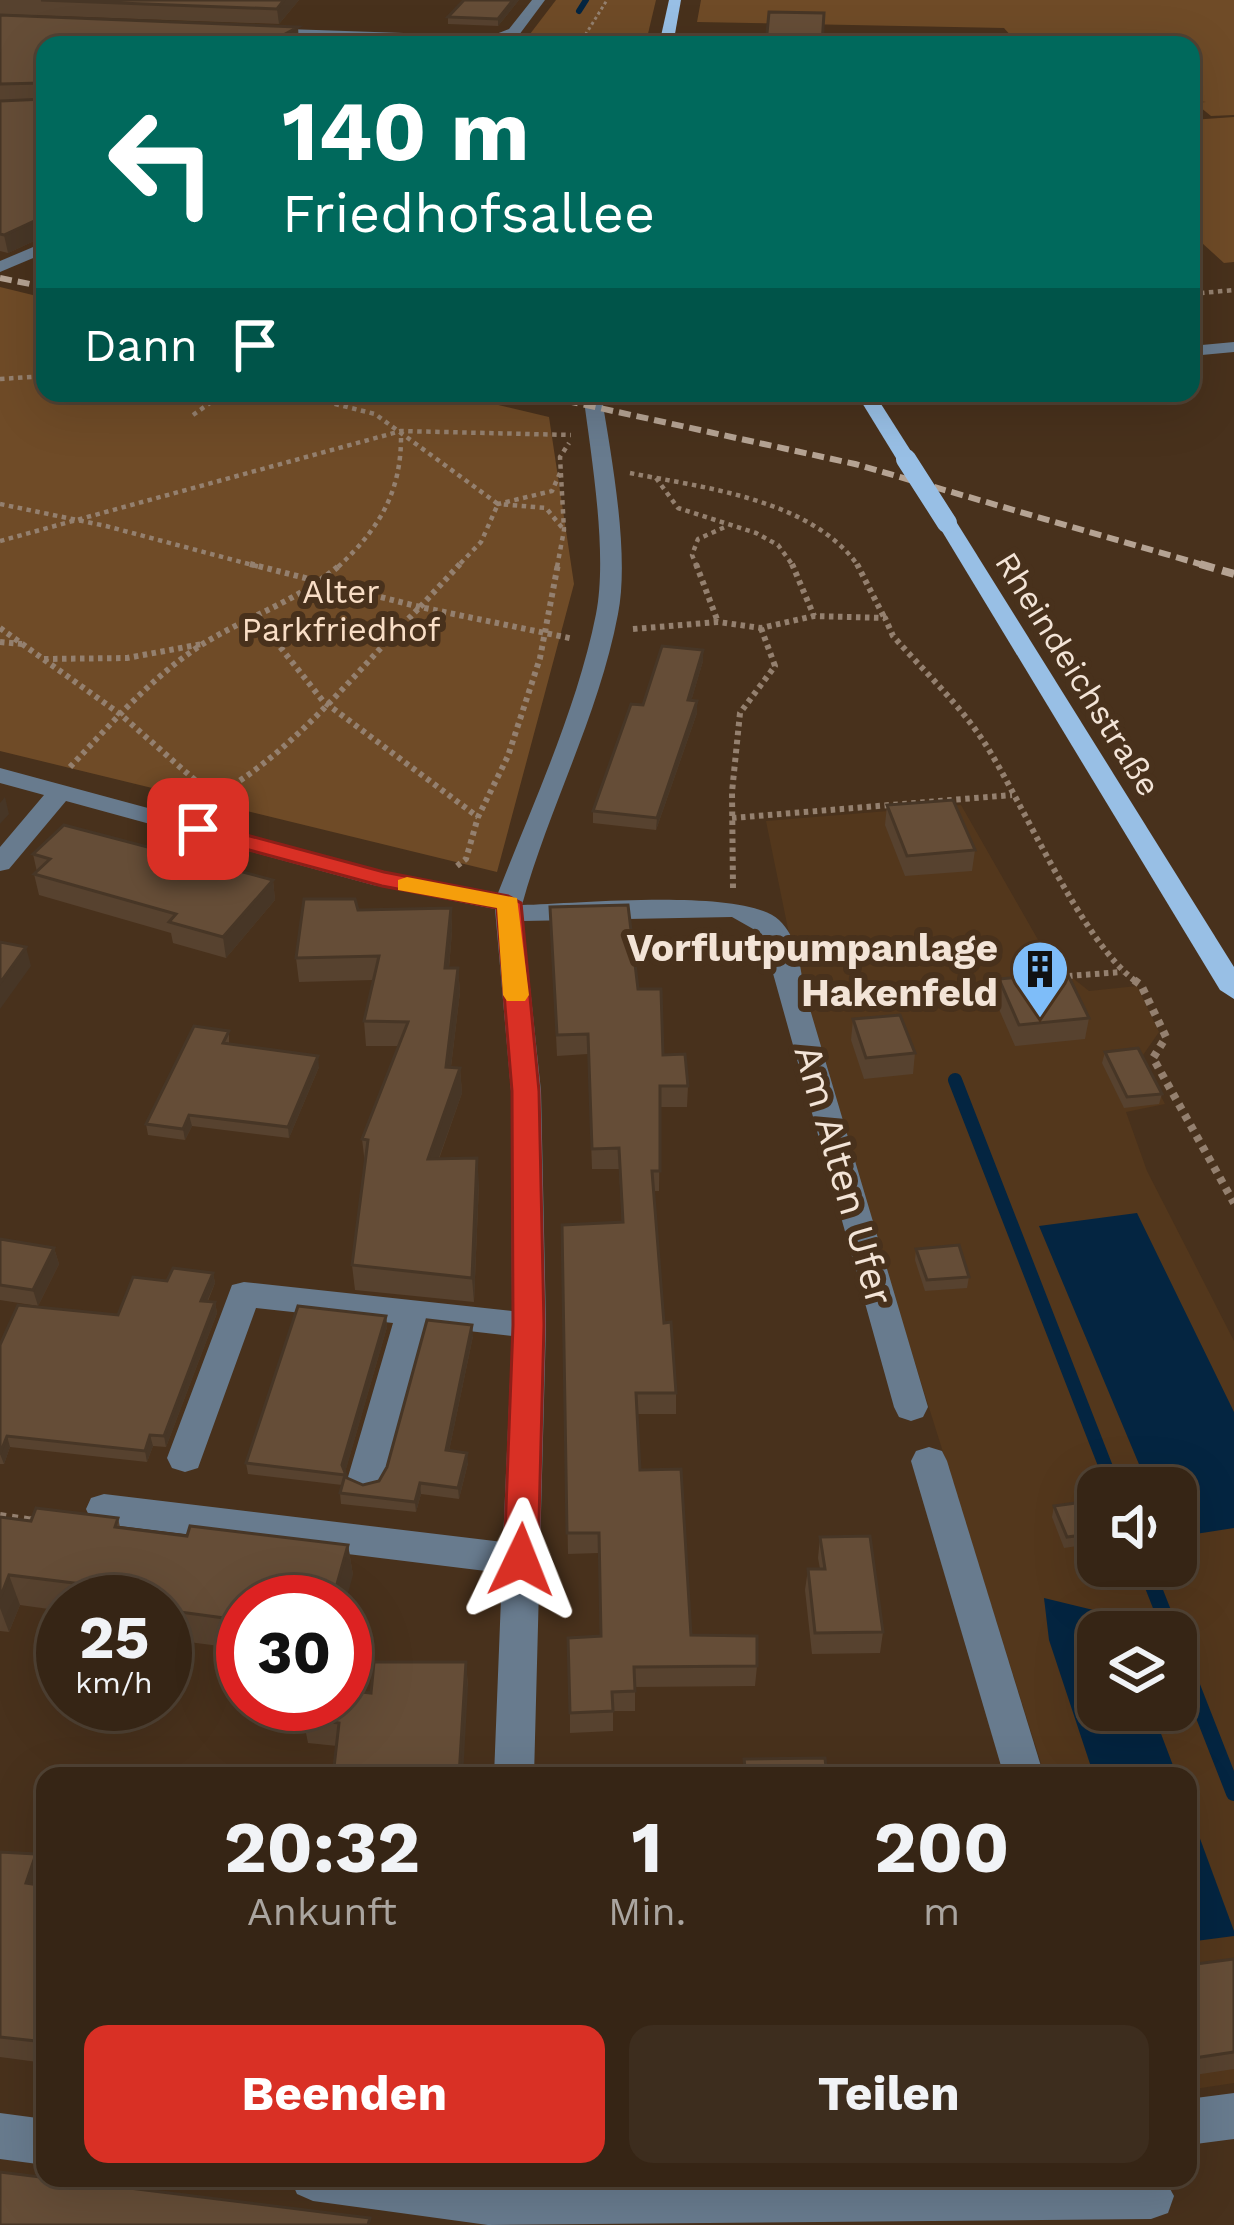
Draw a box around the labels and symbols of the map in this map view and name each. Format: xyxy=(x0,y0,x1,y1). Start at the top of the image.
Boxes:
street label: Rheindeichstraße xyxy=(987,545,1169,803)
park label: Alter Parkfriedhof xyxy=(242,572,440,649)
pin xyxy=(147,778,249,880)
place label: Vorflutpumpanlage Hakenfeld xyxy=(626,925,998,1015)
building icon: Vorflutpumpanlage Hakenfeld xyxy=(1009,938,1071,1020)
street label: Am Alten Ufer xyxy=(785,1040,903,1310)
position arrow xyxy=(458,1497,584,1623)
speed limit sign: 30 xyxy=(216,1575,372,1731)

